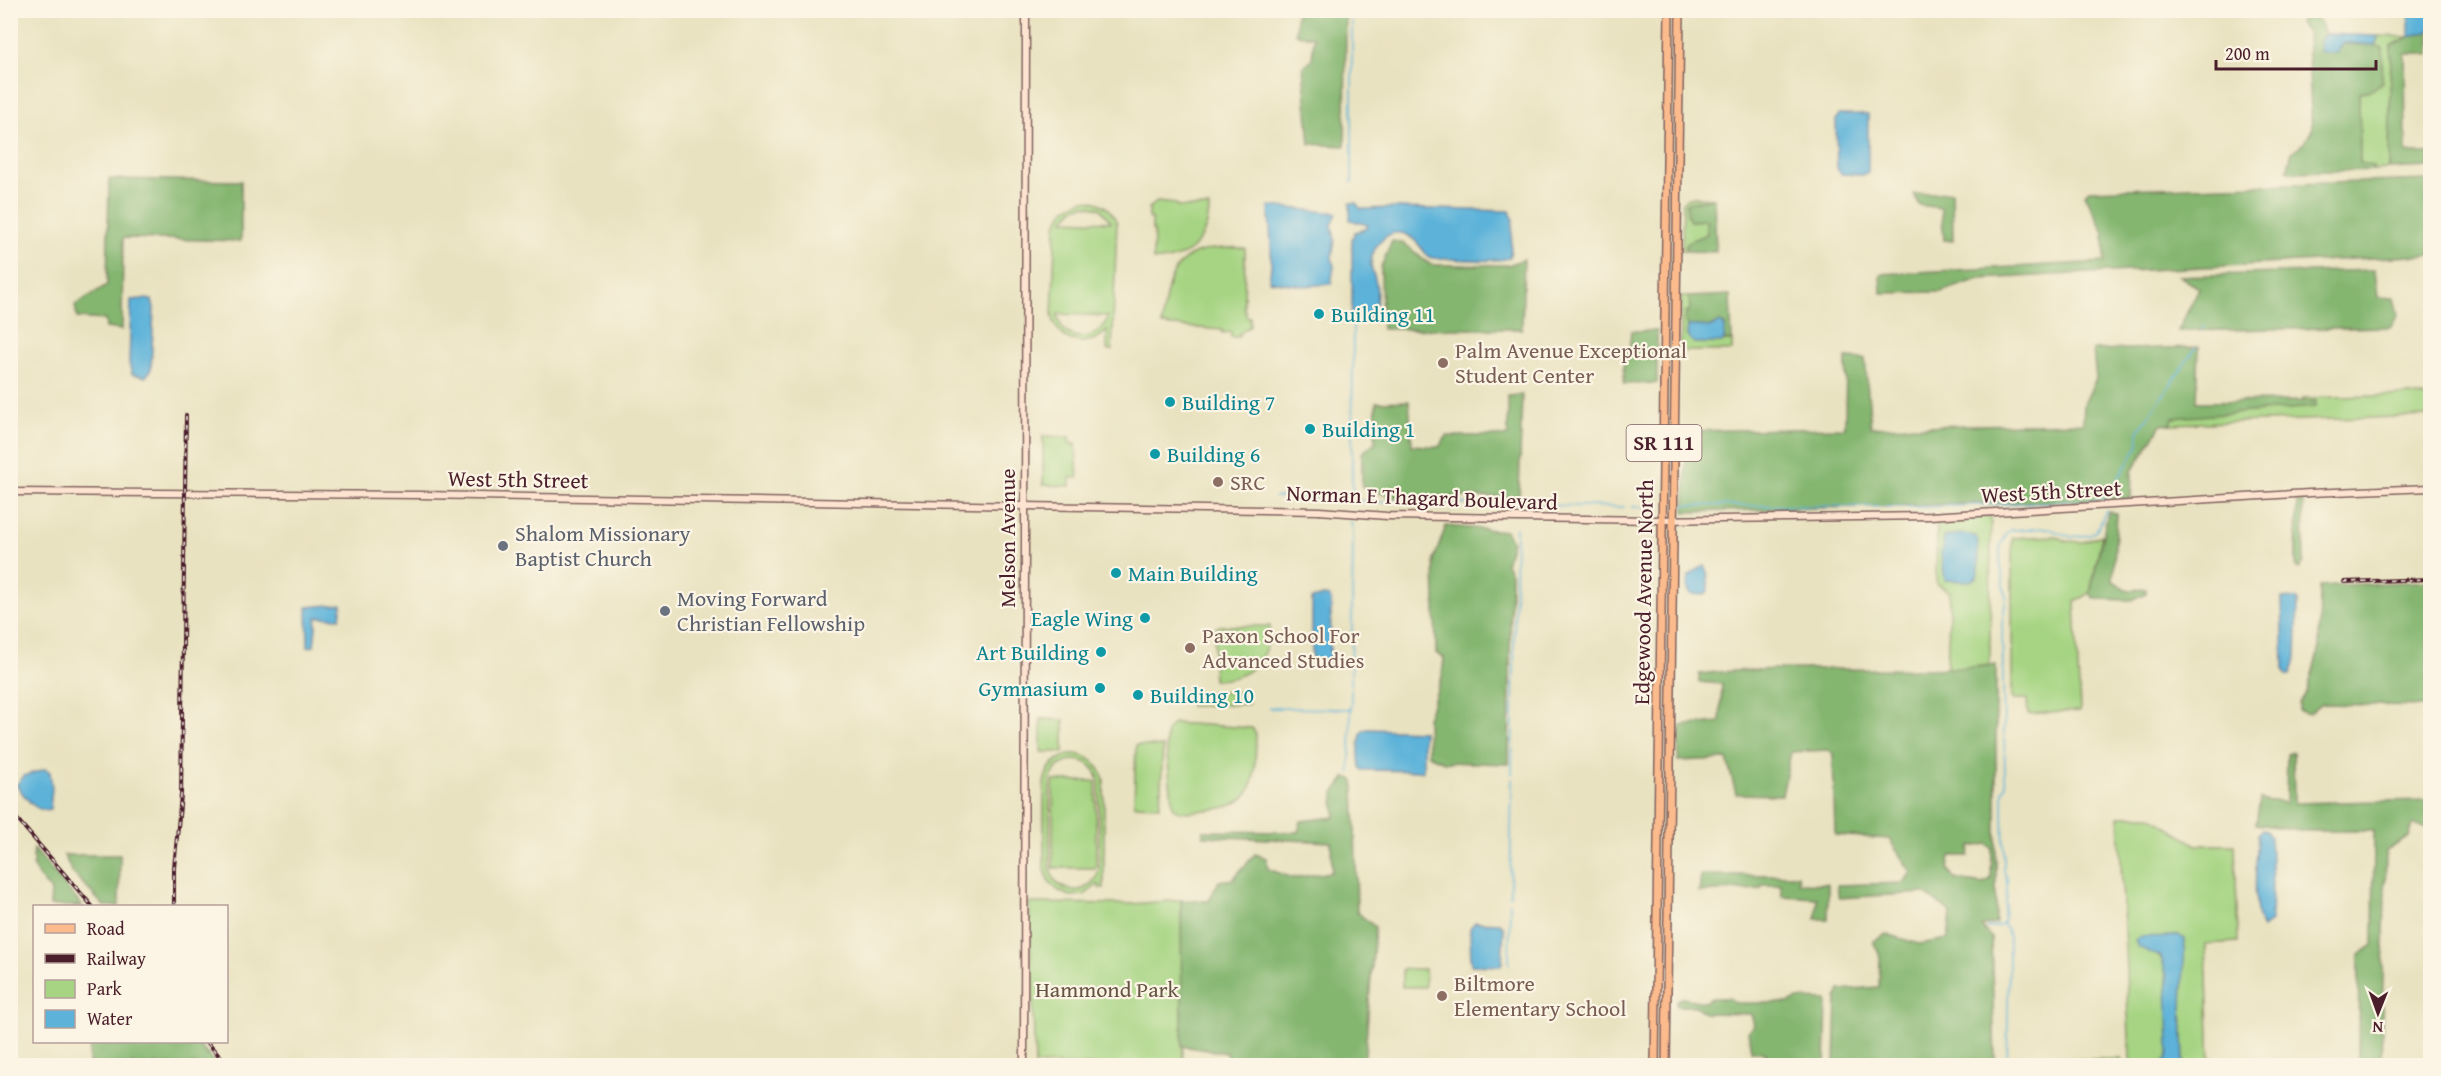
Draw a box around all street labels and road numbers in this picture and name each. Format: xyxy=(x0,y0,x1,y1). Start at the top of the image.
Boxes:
road number: SR 111 xyxy=(1626,425,1702,461)
street label: West 5th Street xyxy=(447,462,589,496)
street label: Melson Avenue xyxy=(991,468,1023,608)
street label: West 5th Street xyxy=(1980,471,2122,511)
street label: Norman E Thagard Boulevard xyxy=(1286,476,1559,518)
street label: Edgewood Avenue North xyxy=(1625,478,1661,705)

